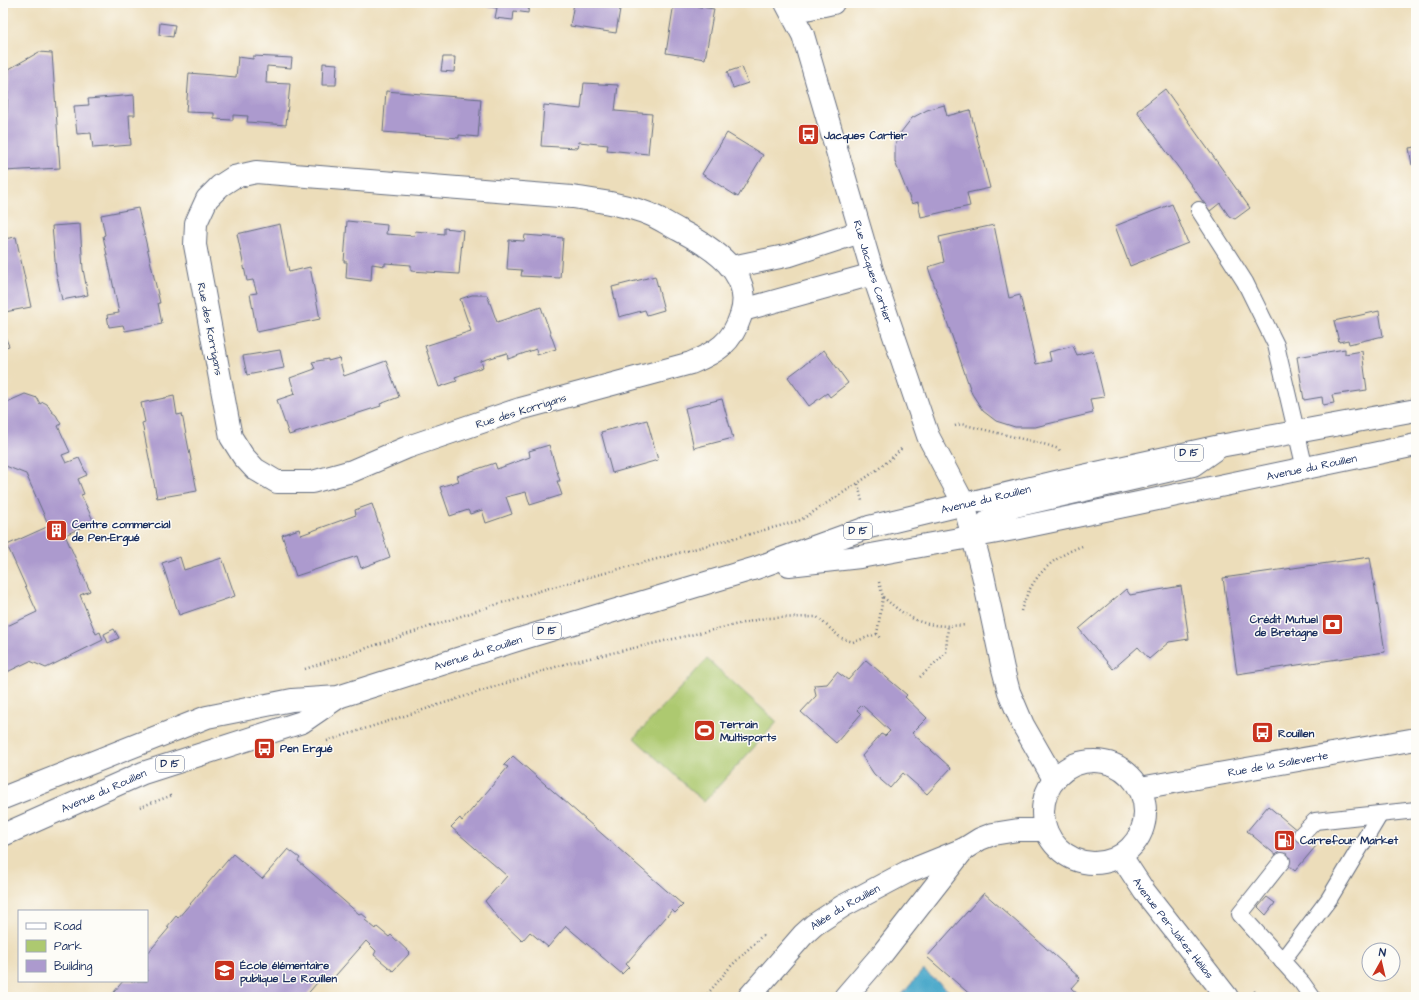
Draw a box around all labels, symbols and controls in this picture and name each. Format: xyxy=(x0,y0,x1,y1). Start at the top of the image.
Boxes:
bus stop icon: Jacques Cartier xyxy=(795,122,821,148)
place label: Jacques Cartier xyxy=(823,128,908,144)
street label: Rue Jacques Cartier xyxy=(850,218,897,325)
street label: Rue des Korrigans xyxy=(193,281,226,377)
street label: Rue des Korrigans xyxy=(474,390,569,433)
road number: D 15 xyxy=(1175,445,1203,461)
street label: Avenue du Rouillen xyxy=(1265,450,1359,484)
street label: Avenue du Rouillen xyxy=(939,481,1033,517)
building icon: Centre commercial de Pen-Ergué xyxy=(44,517,70,543)
place label: Centre commercial de Pen-Ergué xyxy=(71,517,171,547)
road number: D 15 xyxy=(844,523,872,539)
place label: Crédit Mutuel de Bretagne xyxy=(1250,612,1318,642)
bank icon: Crédit Mutuel de Bretagne xyxy=(1320,612,1346,638)
road number: D 15 xyxy=(533,623,561,639)
street label: Avenue du Rouillen xyxy=(432,631,524,674)
sports icon: Terrain Multisports xyxy=(692,717,718,743)
place label: Terrain Multisports xyxy=(719,717,777,746)
bus stop icon: Rouillen xyxy=(1250,720,1276,746)
place label: Rouillen xyxy=(1278,726,1315,741)
bus stop icon: Pen Ergué xyxy=(252,735,278,761)
place label: Pen Ergué xyxy=(280,741,333,758)
street label: Rue de la Salleverte xyxy=(1226,747,1329,780)
road number: D 15 xyxy=(156,756,184,772)
street label: Avenue du Rouillen xyxy=(58,765,149,816)
fuel station icon: Carrefour Market xyxy=(1272,827,1298,853)
place label: Carrefour Market xyxy=(1300,833,1399,848)
street label: Avenue Per-Jakez Hélias xyxy=(1130,875,1217,982)
street label: Allée du Rouillen xyxy=(807,880,883,933)
legend xyxy=(18,910,148,982)
text: Road xyxy=(54,918,82,935)
text: Park xyxy=(54,938,82,955)
north arrow xyxy=(1361,942,1401,982)
text: N xyxy=(1378,945,1387,961)
text: Building xyxy=(54,958,92,976)
school or university icon: École élémentaire publique Le Rouillen xyxy=(211,958,237,984)
place label: École élémentaire publique Le Rouillen xyxy=(240,958,338,987)

